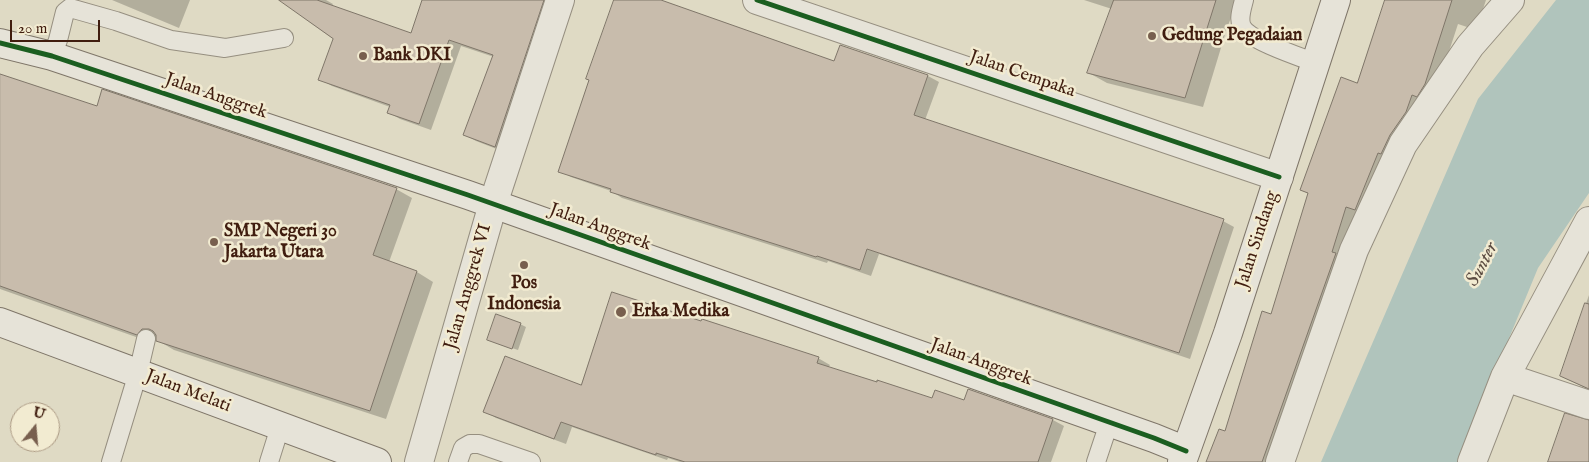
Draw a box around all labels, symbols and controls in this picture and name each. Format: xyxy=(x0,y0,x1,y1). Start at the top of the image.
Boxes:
scale bar xyxy=(12,10,102,42)
text: 20 m xyxy=(18,19,47,38)
place label: Gedung Pegadaian xyxy=(1162,25,1302,47)
marker: Gedung Pegadaian xyxy=(1146,30,1158,42)
place label: Bank DKI xyxy=(373,45,451,67)
street label: Jalan Cempaka xyxy=(966,47,1078,103)
marker: Bank DKI xyxy=(357,50,369,62)
street label: Jalan Anggrek xyxy=(162,69,270,125)
street label: Jalan Sindang xyxy=(1232,189,1284,291)
street label: Jalan Anggrek xyxy=(546,200,654,256)
place label: SMP Negeri 30 Jakarta Utara xyxy=(224,221,337,264)
street label: Jalan Anggrek VI xyxy=(441,221,497,353)
marker: SMP Negeri 30 Jakarta Utara xyxy=(208,236,220,248)
water label: Sunter xyxy=(1462,239,1504,291)
marker: Pos Indonesia xyxy=(518,259,530,271)
place label: Pos Indonesia xyxy=(487,273,561,316)
place label: Erka Medika xyxy=(632,301,729,323)
marker: Erka Medika xyxy=(614,305,628,319)
street label: Jalan Anggrek xyxy=(927,335,1035,391)
street label: Jalan Melati xyxy=(142,366,234,418)
north arrow xyxy=(10,402,60,452)
text: U xyxy=(31,403,47,424)

